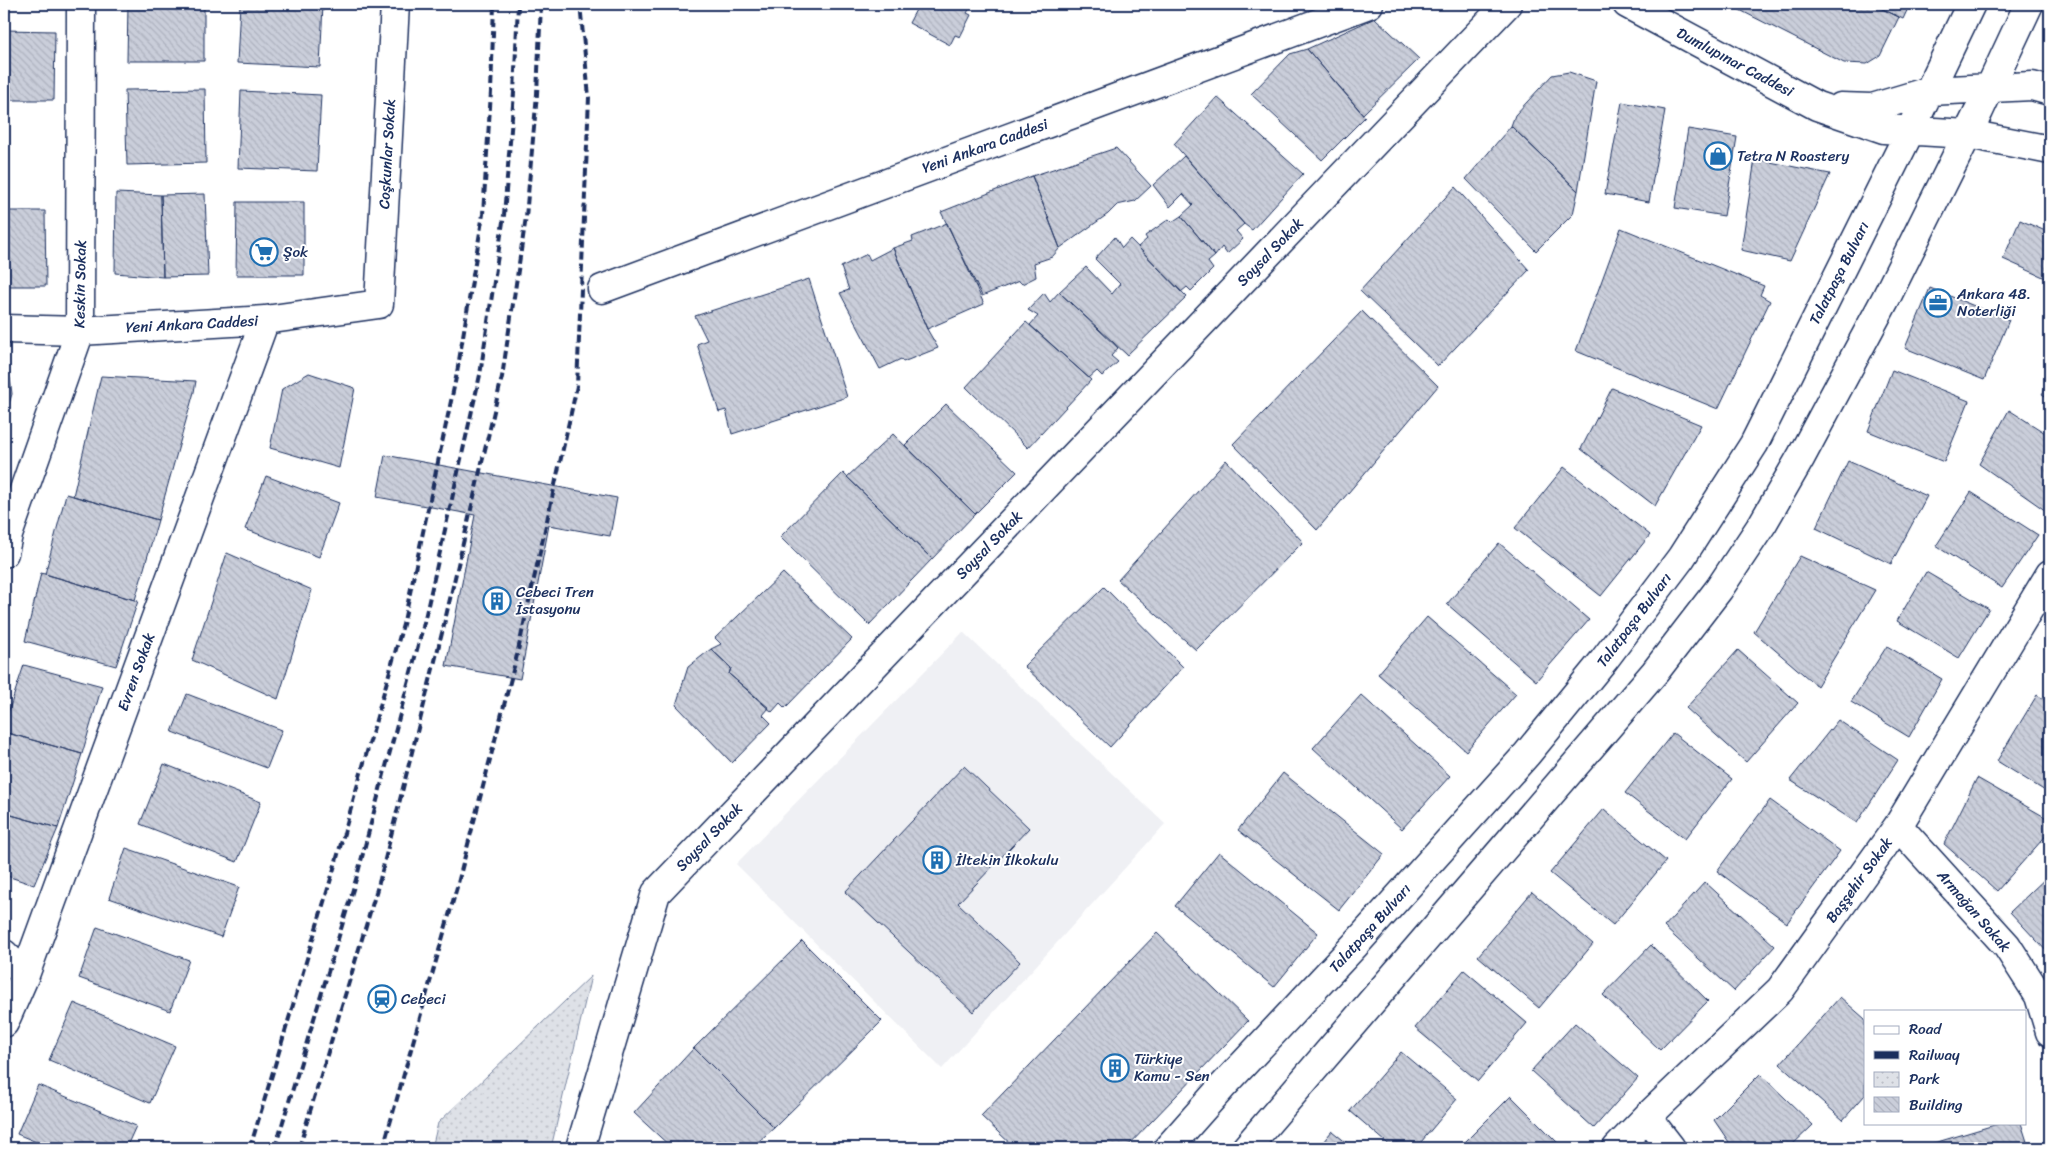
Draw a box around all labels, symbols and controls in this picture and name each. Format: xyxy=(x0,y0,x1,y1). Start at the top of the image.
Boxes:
street label: Dumlupınar Caddesi xyxy=(1672,20,1799,104)
street label: Coşkunlar Sokak xyxy=(371,98,403,210)
street label: Yeni Ankara Caddesi xyxy=(918,111,1052,181)
shop icon: Tetra N Roastery xyxy=(1703,141,1733,171)
place label: Tetra N Roastery xyxy=(1737,143,1849,169)
street label: Soysal Sokak xyxy=(1230,211,1310,293)
street label: Talatpaşa Bulvarı xyxy=(1802,217,1876,329)
supermarket icon: Şok xyxy=(249,237,279,267)
place label: Şok xyxy=(283,239,309,265)
street label: Keskin Sokak xyxy=(66,240,94,328)
place label: Ankara 48. Noterliği xyxy=(1956,281,2031,324)
office icon: Ankara 48. Noterliği xyxy=(1923,288,1953,318)
street label: Yeni Ankara Caddesi xyxy=(125,308,260,340)
street label: Soysal Sokak xyxy=(949,504,1029,586)
street label: Talatpaşa Bulvarı xyxy=(1590,567,1678,673)
place label: Cebeci Tren İstasyonu xyxy=(515,579,594,622)
building icon: Cebeci Tren İstasyonu xyxy=(482,586,512,616)
street label: Evren Sokak xyxy=(110,629,162,715)
street label: Soysal Sokak xyxy=(669,796,749,878)
street label: Başşehir Sokak xyxy=(1819,831,1900,929)
building icon: İltekin İlkokulu xyxy=(922,845,952,875)
place label: İltekin İlkokulu xyxy=(955,847,1059,873)
street label: Armağan Sokak xyxy=(1930,863,2017,958)
street label: Talatpaşa Bulvarı xyxy=(1322,877,1418,979)
station icon: Cebeci xyxy=(367,984,397,1014)
place label: Cebeci xyxy=(401,986,447,1012)
legend xyxy=(1864,1010,2026,1124)
text: Road xyxy=(1909,1016,1942,1042)
text: Railway xyxy=(1909,1042,1960,1068)
place label: Türkiye Kamu - Sen xyxy=(1134,1046,1210,1089)
building icon: Türkiye Kamu - Sen xyxy=(1100,1053,1130,1083)
text: Park xyxy=(1909,1066,1940,1092)
text: Building xyxy=(1909,1092,1963,1118)

